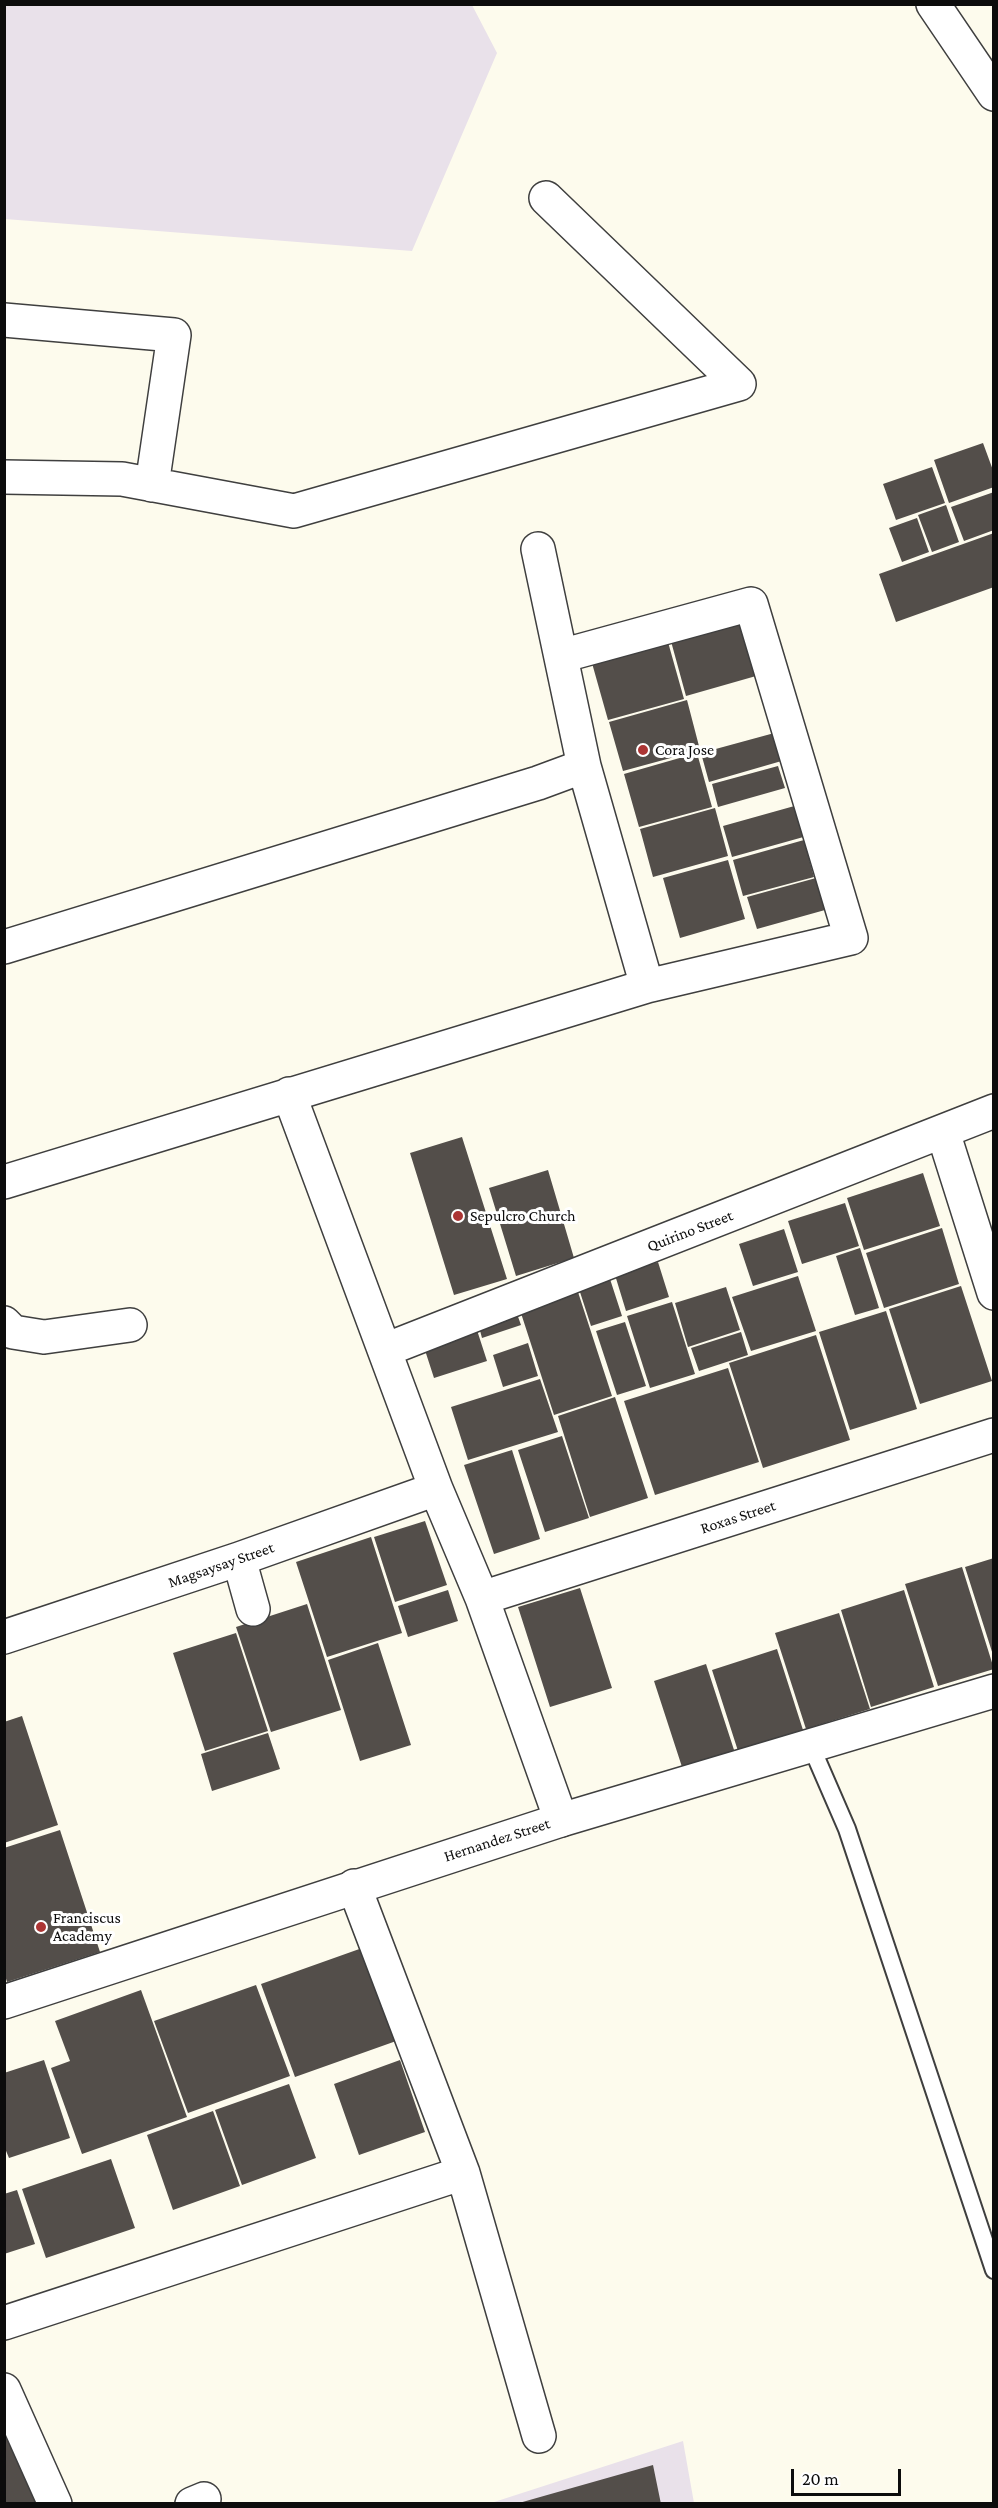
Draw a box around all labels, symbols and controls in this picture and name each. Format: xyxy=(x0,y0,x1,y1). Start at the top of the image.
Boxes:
place label: Cora Jose xyxy=(655,740,714,760)
marker: Cora Jose xyxy=(636,743,650,757)
place label: Sepulcro Church xyxy=(470,1206,576,1226)
street label: Quirino Street xyxy=(644,1206,736,1256)
marker: Sepulcro Church xyxy=(451,1209,465,1223)
street label: Roxas Street xyxy=(698,1496,778,1538)
street label: Magsaysay Street xyxy=(166,1538,276,1592)
street label: Hernandez Street xyxy=(441,1814,553,1866)
place label: Franciscus Academy xyxy=(53,1908,121,1946)
marker: Franciscus Academy xyxy=(34,1920,48,1934)
scale bar xyxy=(794,2457,904,2495)
text: 20 m xyxy=(802,2469,839,2489)

